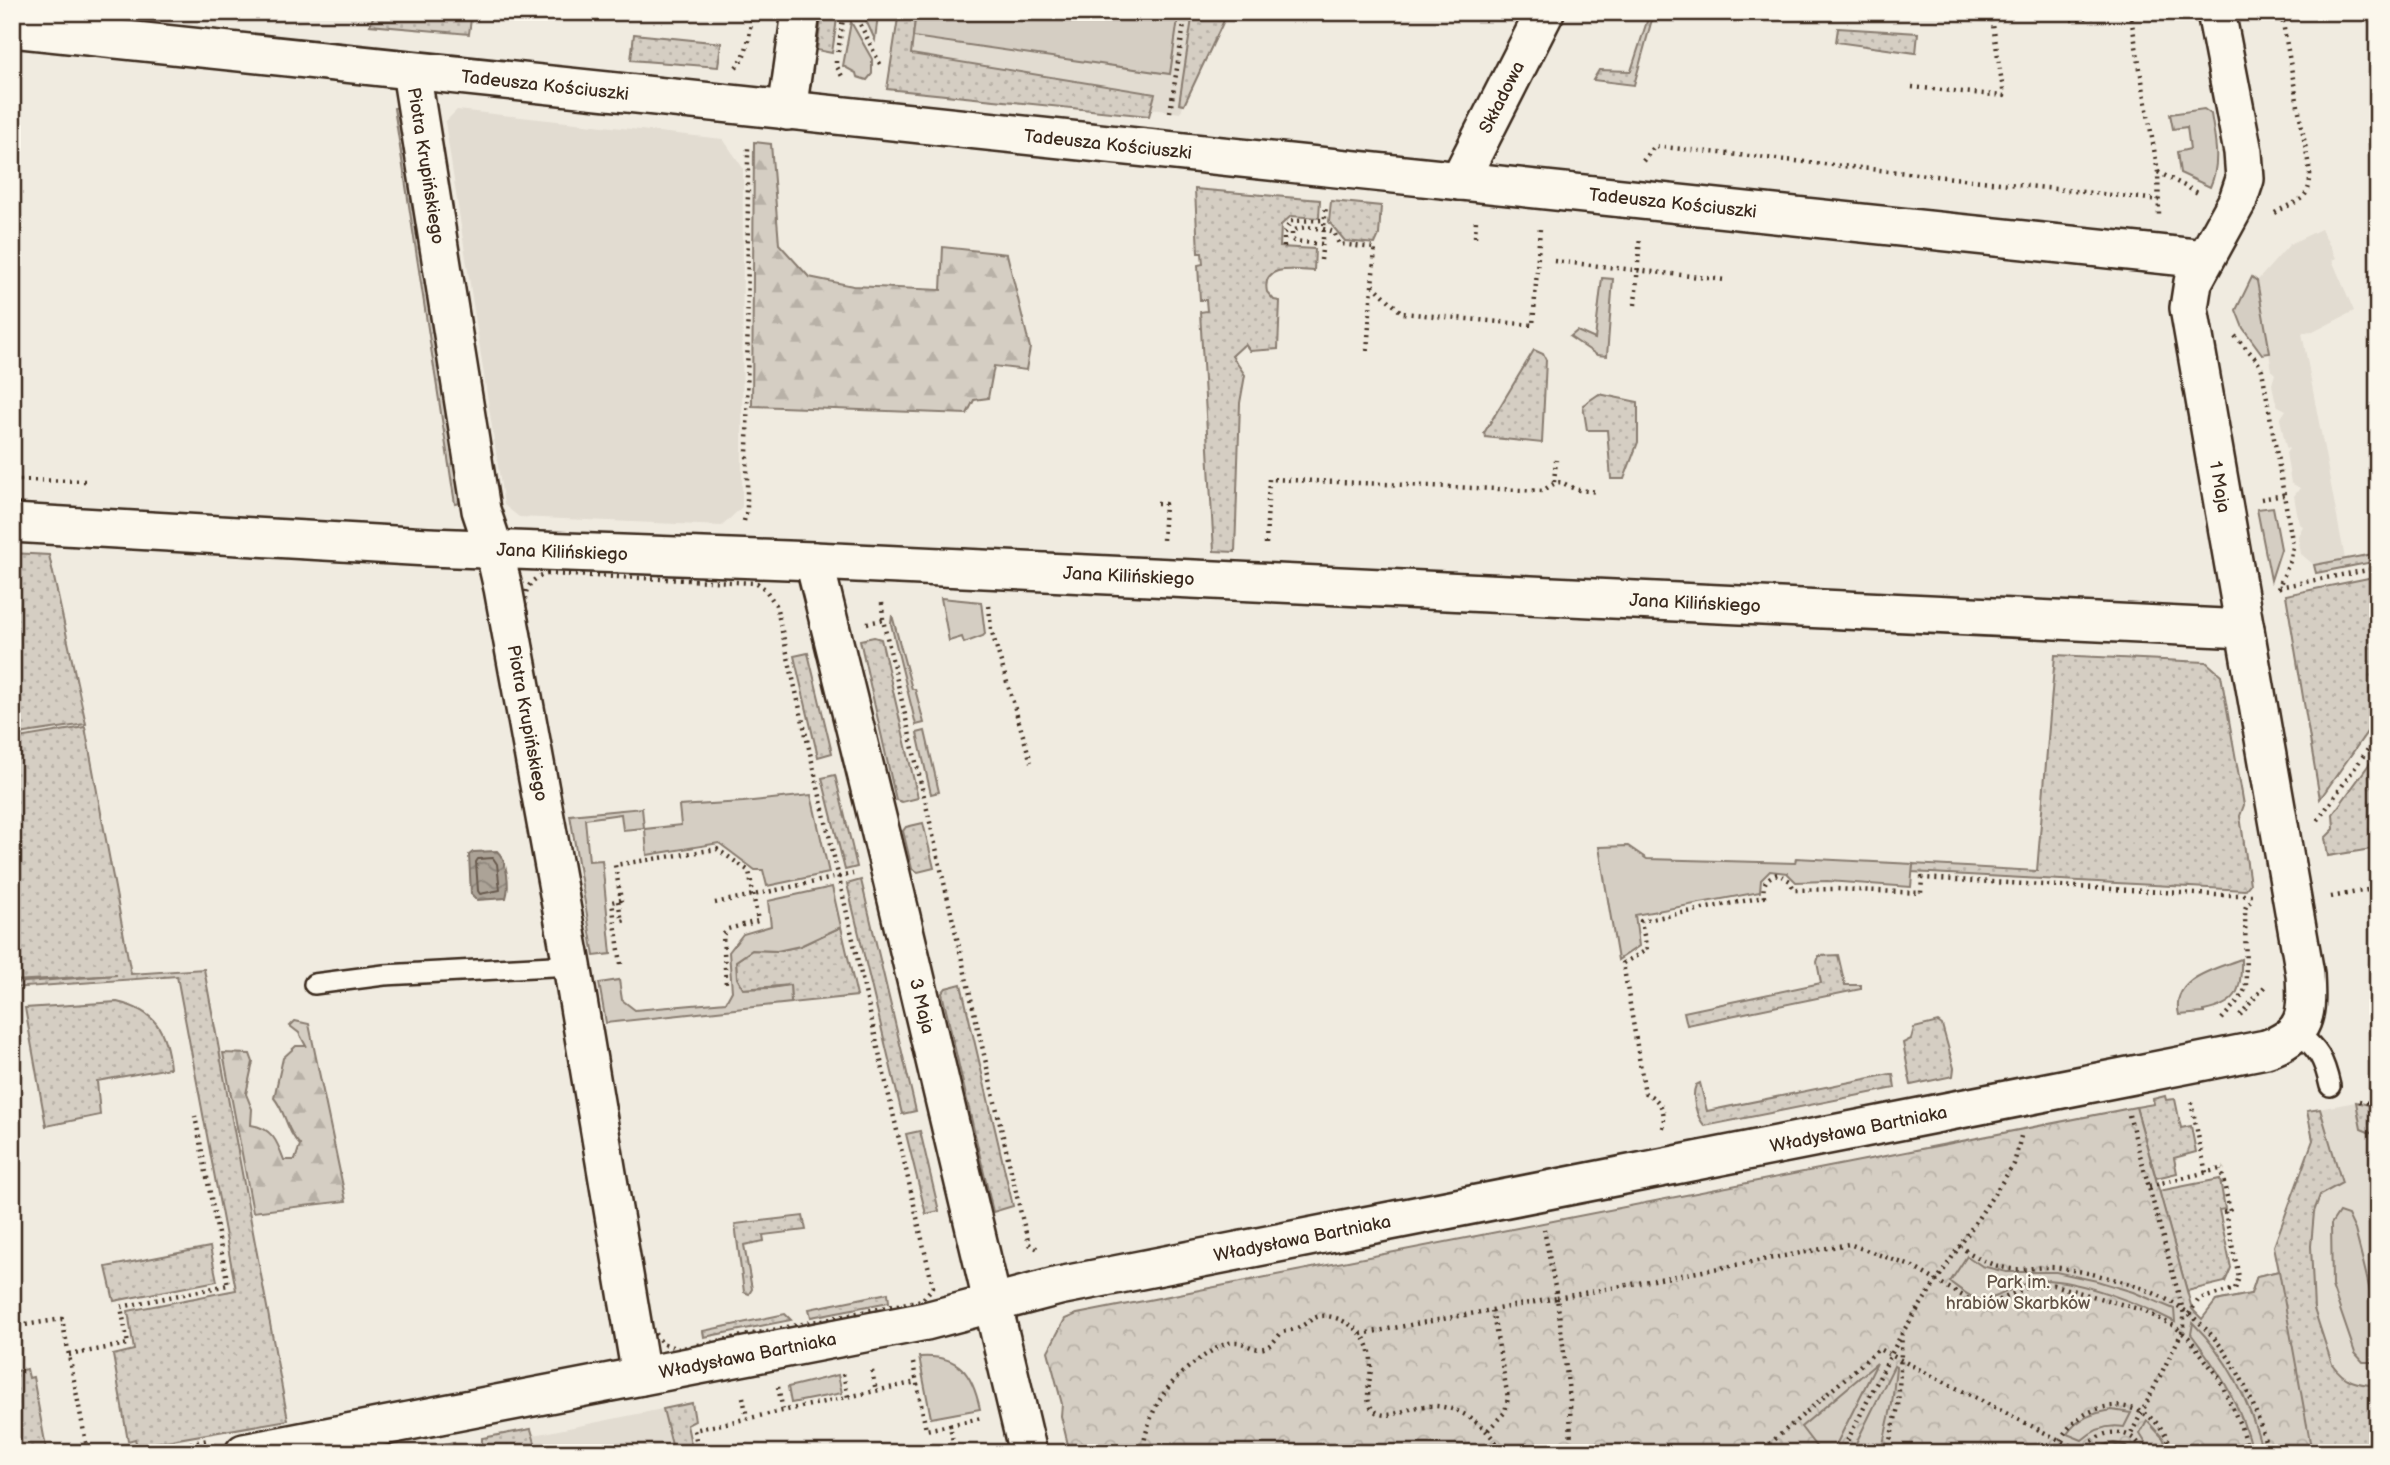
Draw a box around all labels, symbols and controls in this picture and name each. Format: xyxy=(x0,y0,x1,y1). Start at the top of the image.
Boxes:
street label: Składowa xyxy=(1475,58,1529,137)
street label: Tadeusza Kościuszki xyxy=(460,66,630,105)
street label: Piotra Krupińskiego xyxy=(403,86,448,246)
street label: Tadeusza Kościuszki xyxy=(1023,126,1193,164)
street label: Tadeusza Kościuszki xyxy=(1588,184,1758,223)
street label: 1 Maja xyxy=(2205,460,2234,515)
street label: Jana Kilińskiego xyxy=(496,539,628,565)
street label: Jana Kilińskiego xyxy=(1062,563,1195,590)
street label: Jana Kilińskiego xyxy=(1629,590,1761,617)
street label: Piotra Krupińskiego xyxy=(503,643,552,803)
street label: 3 Maja xyxy=(905,976,938,1036)
street label: Władysława Bartniaka xyxy=(1768,1102,1949,1157)
street label: Władysława Bartniaka xyxy=(1212,1211,1393,1266)
park label: Park im. hrabiów Skarbków xyxy=(1946,1272,2090,1314)
street label: Władysława Bartniaka xyxy=(657,1329,838,1383)

